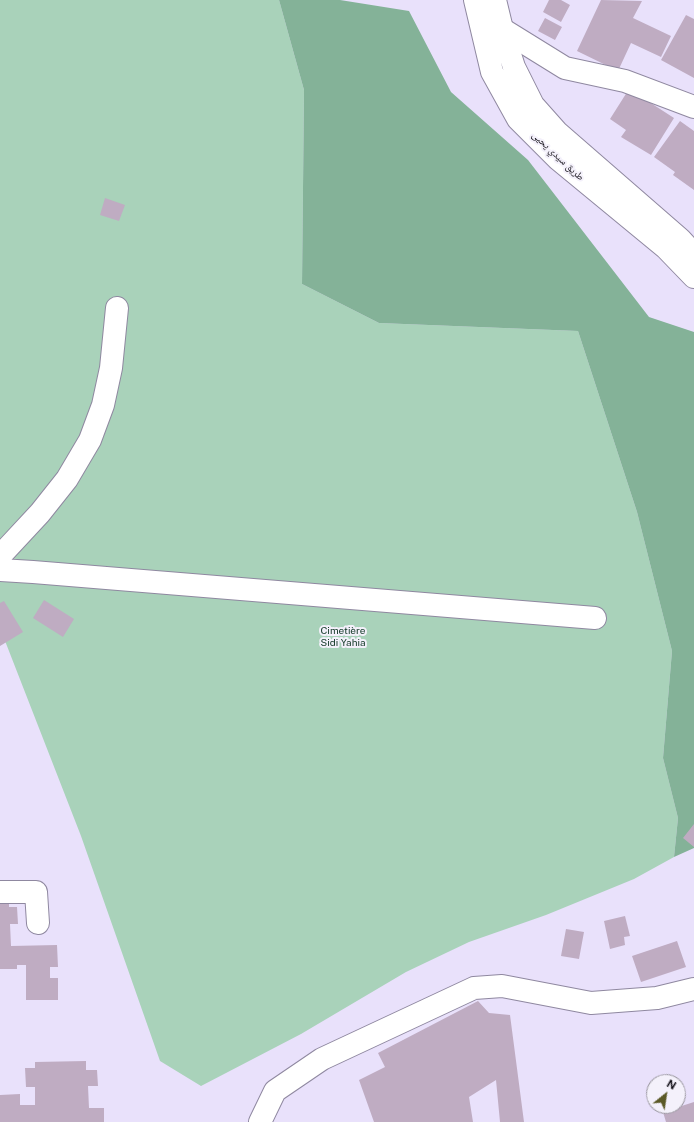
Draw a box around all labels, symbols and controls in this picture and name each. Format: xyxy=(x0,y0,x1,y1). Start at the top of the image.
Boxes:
street label: طريق سيدي يحيى xyxy=(529,129,587,183)
park label: Cimetière Sidi Yahia xyxy=(320,625,366,648)
north arrow xyxy=(646,1074,686,1114)
text: N xyxy=(665,1077,678,1092)

